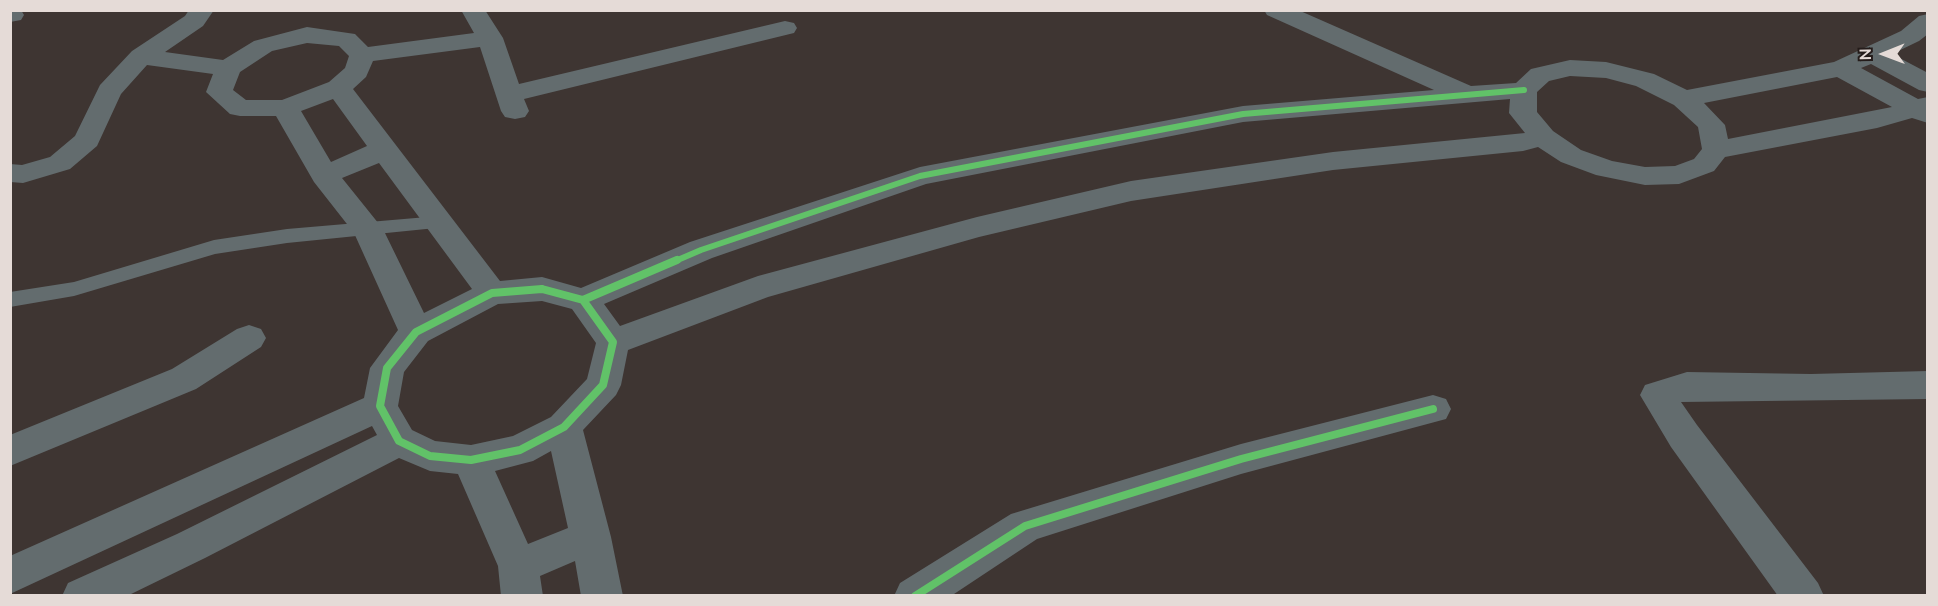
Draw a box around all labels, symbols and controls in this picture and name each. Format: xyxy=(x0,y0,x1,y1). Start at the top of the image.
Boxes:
north arrow xyxy=(1854,24,1914,84)
text: N xyxy=(1855,48,1877,60)

